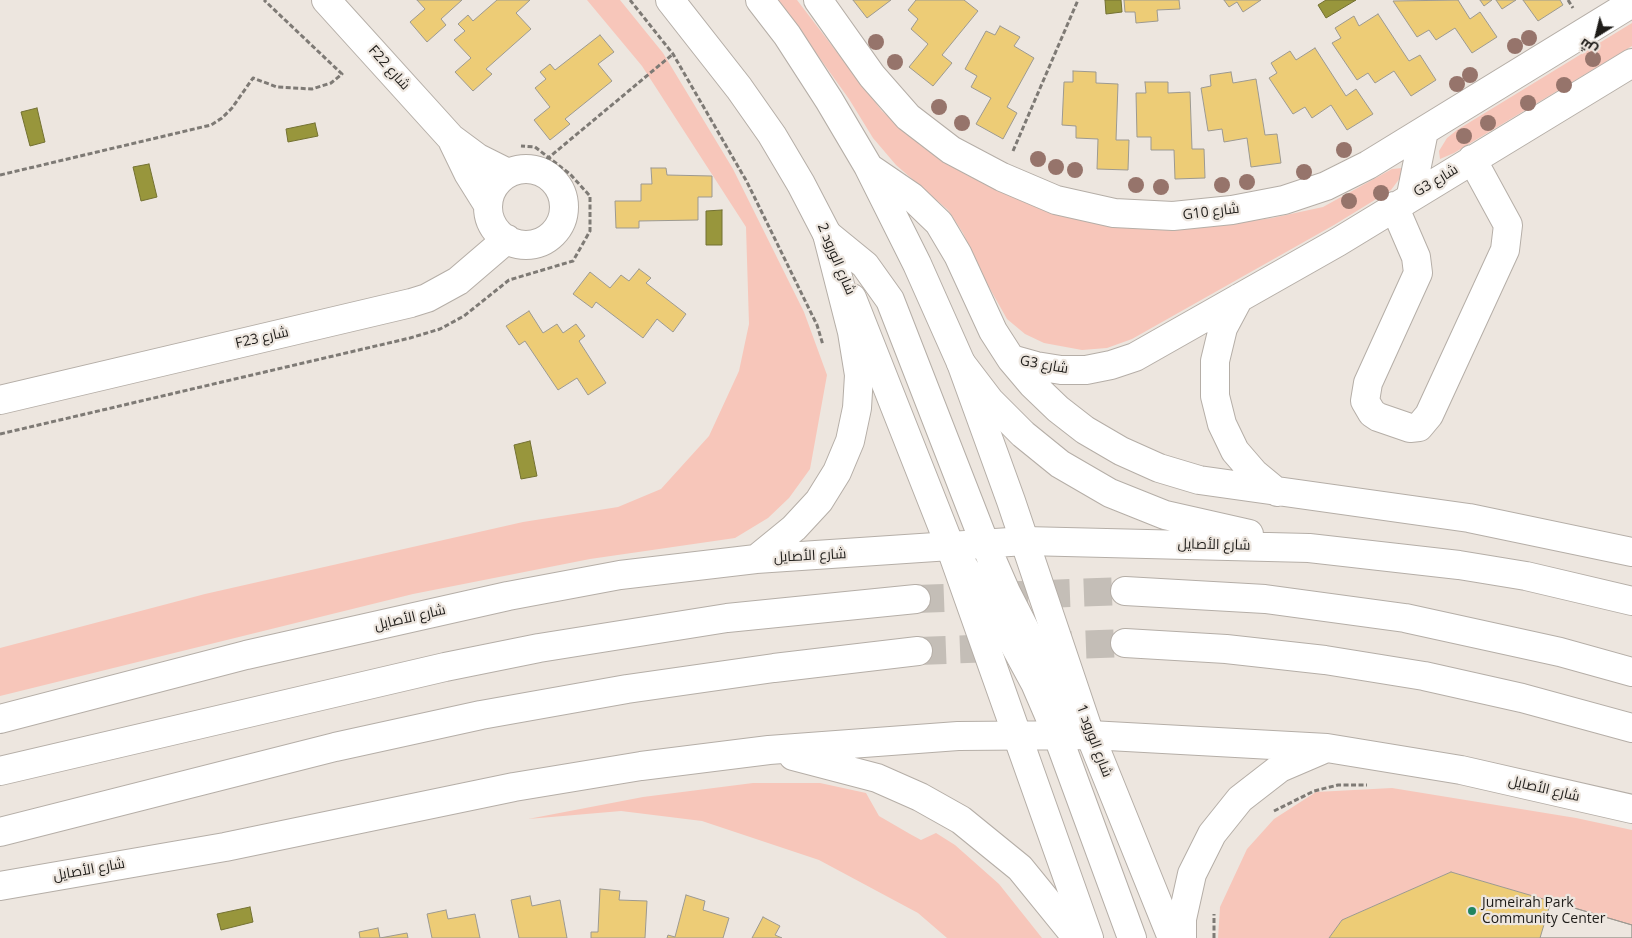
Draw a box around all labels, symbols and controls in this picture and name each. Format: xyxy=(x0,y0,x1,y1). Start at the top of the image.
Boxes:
north arrow xyxy=(1572,10,1622,60)
text: ش xyxy=(1575,35,1601,61)
street label: F22 شارع xyxy=(365,42,413,94)
street label: G3 شارع xyxy=(1411,161,1461,201)
street label: G10 شارع xyxy=(1182,200,1240,224)
street label: شارع الورود 2 xyxy=(813,221,859,297)
street label: F23 شارع xyxy=(234,324,290,352)
street label: G3 شارع xyxy=(1018,352,1070,378)
street label: شارع الأصايل xyxy=(1178,536,1250,554)
street label: شارع الأصايل xyxy=(773,546,847,566)
street label: شارع الأصايل xyxy=(373,602,447,634)
street label: شارع الورود 1 xyxy=(1073,702,1115,780)
street label: شارع الأصايل xyxy=(1507,773,1581,805)
street label: شارع الأصايل xyxy=(52,855,126,885)
place label: Jumeirah Park Community Center xyxy=(1482,895,1605,928)
marker: Jumeirah Park Community Center xyxy=(1466,905,1478,917)

